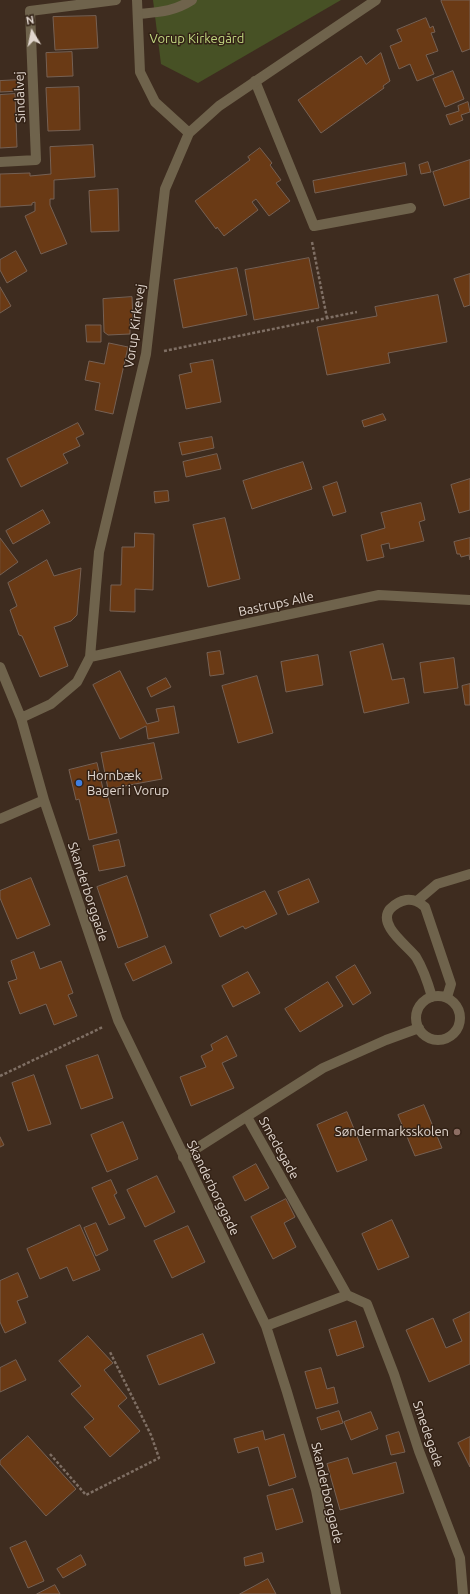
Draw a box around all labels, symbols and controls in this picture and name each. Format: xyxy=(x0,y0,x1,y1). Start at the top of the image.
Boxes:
north arrow xyxy=(12,12,52,52)
text: N xyxy=(25,14,35,27)
park label: Vorup Kirkegård xyxy=(150,31,244,47)
street label: Sindalvej xyxy=(11,71,29,123)
street label: Vorup Kirkevej xyxy=(121,283,149,369)
street label: Bastrups Alle xyxy=(237,588,315,620)
place label: Hornbæk Bageri i Vorup xyxy=(87,768,169,799)
marker: Hornbæk Bageri i Vorup xyxy=(74,778,84,788)
street label: Skanderborggade xyxy=(65,840,111,944)
street label: Smedegade xyxy=(255,1114,303,1182)
place label: Søndermarksskolen xyxy=(335,1124,449,1140)
marker: Søndermarksskolen xyxy=(452,1127,462,1137)
street label: Skanderborggade xyxy=(183,1138,243,1238)
street label: Smedegade xyxy=(409,1399,447,1469)
street label: Skanderborggade xyxy=(308,1441,346,1545)

